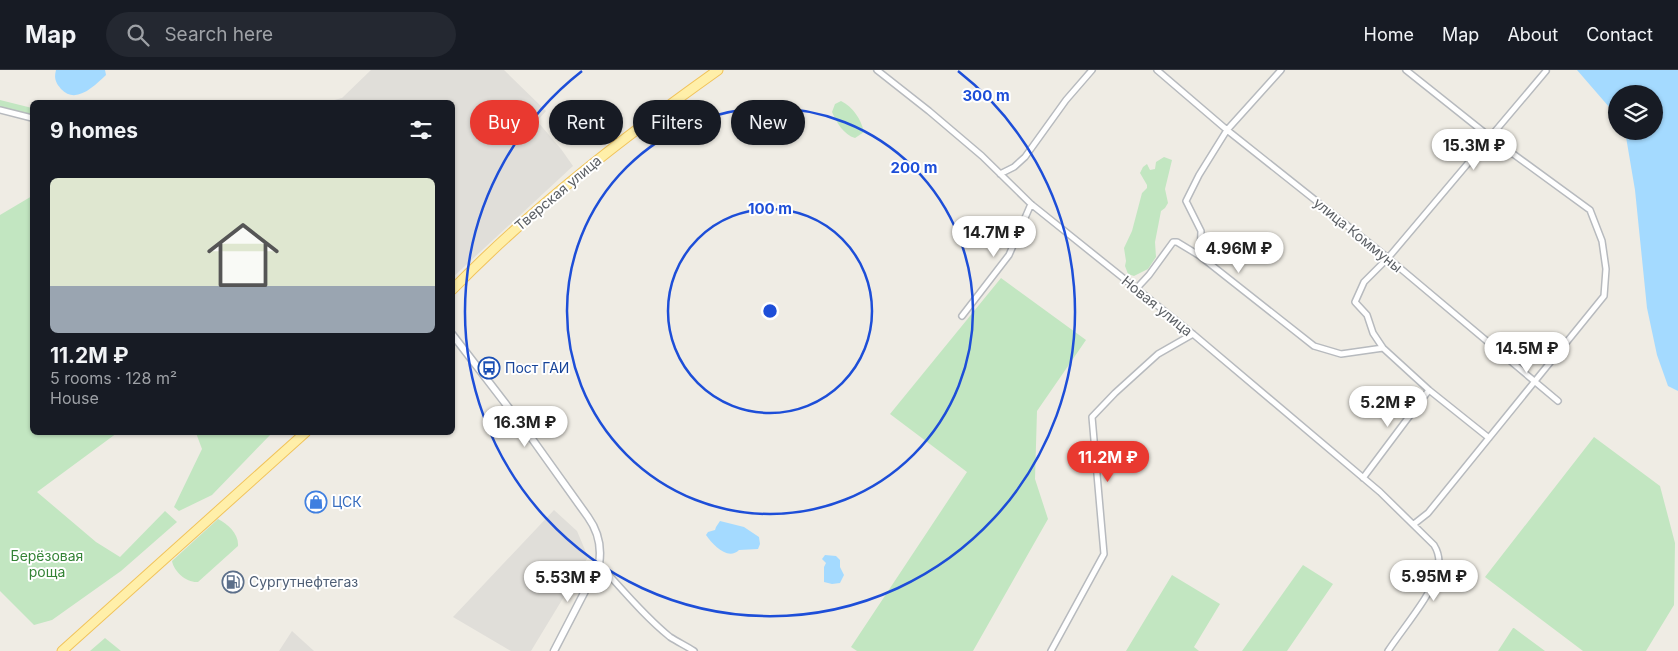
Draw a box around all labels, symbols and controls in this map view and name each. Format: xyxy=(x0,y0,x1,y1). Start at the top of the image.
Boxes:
search box xyxy=(106,12,456,57)
text: Map xyxy=(25,20,76,49)
icon: search xyxy=(124,21,152,49)
text: Search here xyxy=(164,23,273,46)
text: Home xyxy=(1364,24,1414,45)
text: Map xyxy=(1442,24,1479,45)
text: About xyxy=(1507,24,1558,45)
text: Contact xyxy=(1586,24,1653,45)
map controls xyxy=(1608,85,1663,140)
button: layers xyxy=(1608,85,1663,140)
text: 300 m xyxy=(962,86,1010,105)
chip: Buy xyxy=(470,100,539,145)
chip: Rent xyxy=(549,100,623,145)
chip: Filters xyxy=(633,100,721,145)
chip: New xyxy=(731,100,805,145)
icon: filters xyxy=(407,116,435,144)
text: 9 homes xyxy=(50,118,138,143)
pin: 15.3M ₽ xyxy=(1428,128,1520,171)
text: 15.3M ₽ xyxy=(1443,135,1505,155)
street label: Тверская улица xyxy=(511,151,604,234)
text: 200 m xyxy=(891,158,937,177)
street label: улица Коммуны xyxy=(1311,194,1406,276)
text: 100 m xyxy=(748,199,792,218)
icon: home xyxy=(198,210,288,300)
pin: 14.7M ₽ xyxy=(948,216,1040,258)
text: 14.7M ₽ xyxy=(963,222,1025,242)
pin: 4.96M ₽ xyxy=(1193,232,1285,274)
text: 4.96M ₽ xyxy=(1206,238,1272,258)
street label: Новая улица xyxy=(1119,272,1196,339)
centre of rings xyxy=(761,302,779,320)
pin: 14.5M ₽ xyxy=(1481,332,1573,374)
text: 14.5M ₽ xyxy=(1495,338,1559,358)
text: 11.2M ₽ xyxy=(50,343,128,368)
bus stop icon: Пост ГАИ xyxy=(477,356,501,380)
place label: Пост ГАИ xyxy=(505,359,569,376)
text: 5 rooms · 128 m² xyxy=(50,368,177,388)
pin: 5.2M ₽ xyxy=(1347,386,1429,428)
text: House xyxy=(50,388,99,408)
text: 5.2M ₽ xyxy=(1360,392,1416,412)
pin: 16.3M ₽ xyxy=(479,406,571,448)
text: 16.3M ₽ xyxy=(494,412,556,432)
pin: 11.2M ₽ xyxy=(1062,440,1154,483)
text: 11.2M ₽ xyxy=(1078,447,1138,467)
shop icon: ЦСК xyxy=(304,490,328,514)
place label: ЦСК xyxy=(332,493,362,510)
park label: Берёзовая роща xyxy=(11,547,83,580)
pin: 5.53M ₽ xyxy=(522,560,614,603)
pin: 5.95M ₽ xyxy=(1388,560,1480,602)
text: 5.95M ₽ xyxy=(1401,566,1467,586)
text: 5.53M ₽ xyxy=(535,567,601,587)
fuel station icon: Сургутнефтегаз xyxy=(221,570,245,594)
place label: Сургутнефтегаз xyxy=(249,573,358,590)

